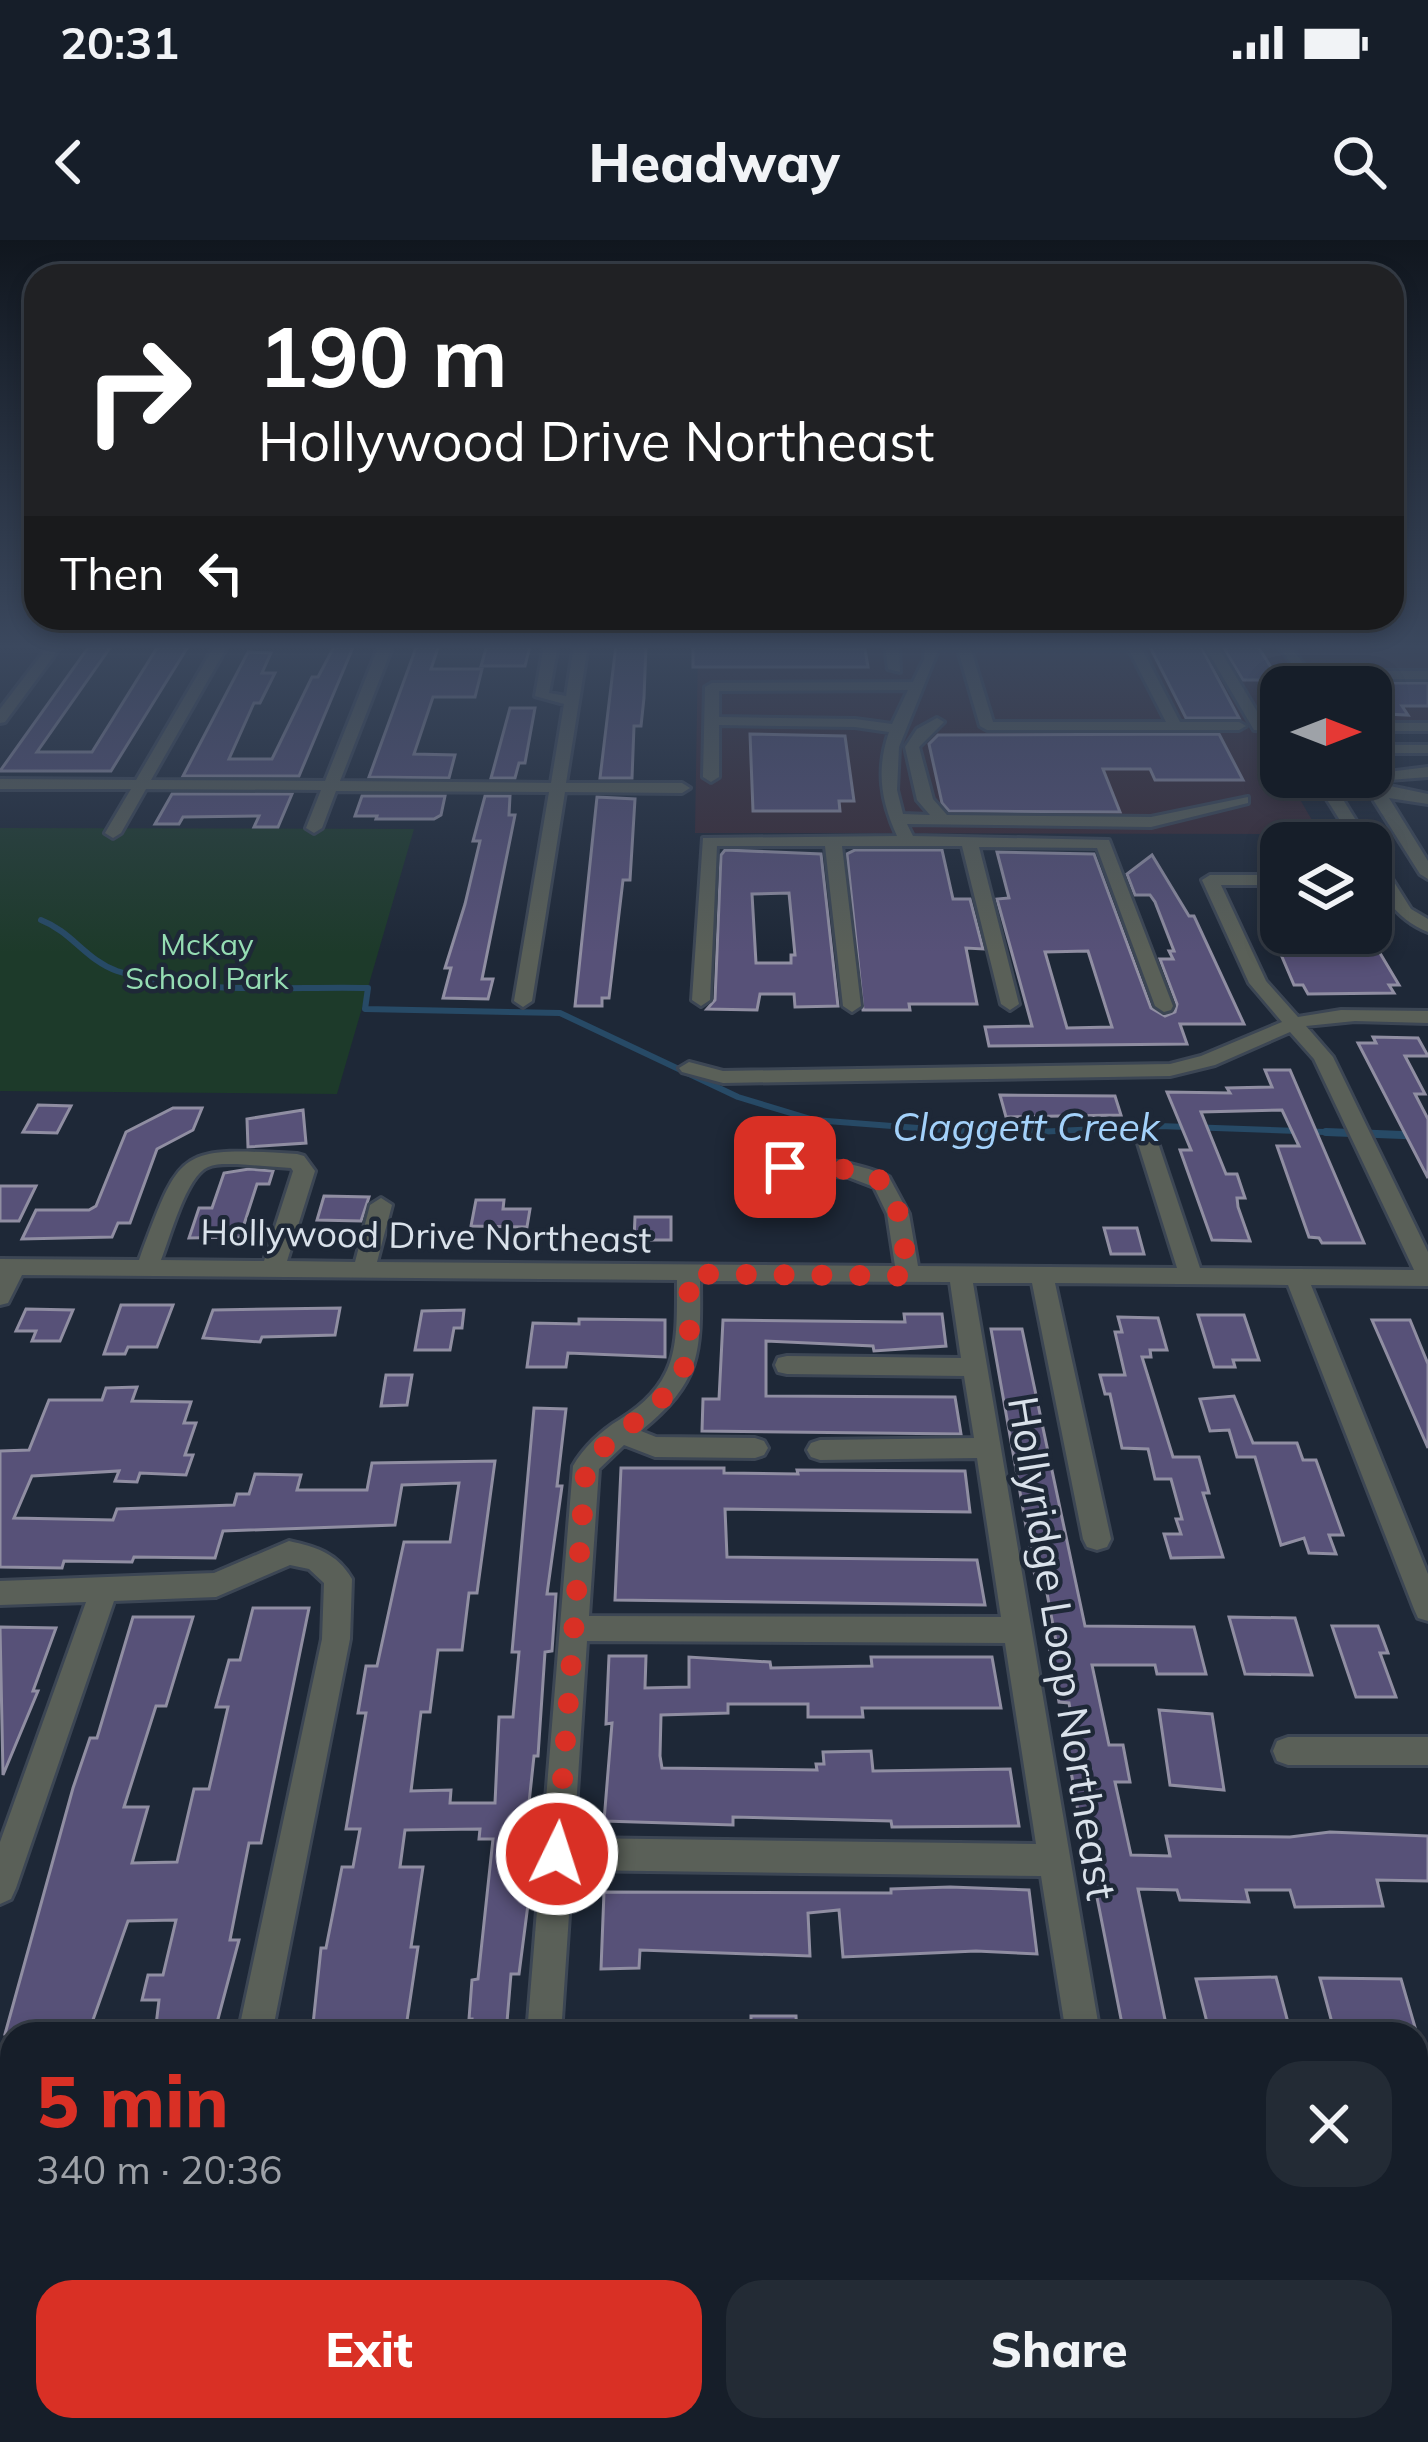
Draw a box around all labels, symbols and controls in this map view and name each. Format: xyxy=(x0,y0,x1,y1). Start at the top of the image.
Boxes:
text: 20:31 xyxy=(60,14,179,70)
text: Headway xyxy=(588,128,840,196)
icon: back xyxy=(36,129,102,195)
icon: search xyxy=(1326,129,1392,195)
text: 190 m xyxy=(258,303,508,408)
icon: right xyxy=(60,312,216,468)
text: Hollywood Drive Northeast xyxy=(258,407,934,475)
icon: left xyxy=(188,540,254,606)
text: Then xyxy=(60,545,164,601)
north arrow xyxy=(1260,666,1392,798)
map controls xyxy=(1260,666,1392,954)
button: layers xyxy=(1260,822,1392,954)
park label: McKay School Park xyxy=(125,925,289,997)
water label: Claggett Creek xyxy=(892,1102,1161,1151)
pin xyxy=(734,1116,836,1218)
icon: arrive xyxy=(752,1134,818,1200)
street label: Hollywood Drive Northeast xyxy=(200,1209,652,1261)
street label: Hollyridge Loop Northeast xyxy=(997,1392,1129,1904)
position arrow xyxy=(494,1791,620,1917)
text: 5 min xyxy=(36,2055,229,2145)
button: close xyxy=(1266,2061,1392,2187)
text: 340 m · 20:36 xyxy=(36,2145,282,2194)
button: Exit xyxy=(36,2280,702,2418)
button: Share xyxy=(726,2280,1392,2418)

